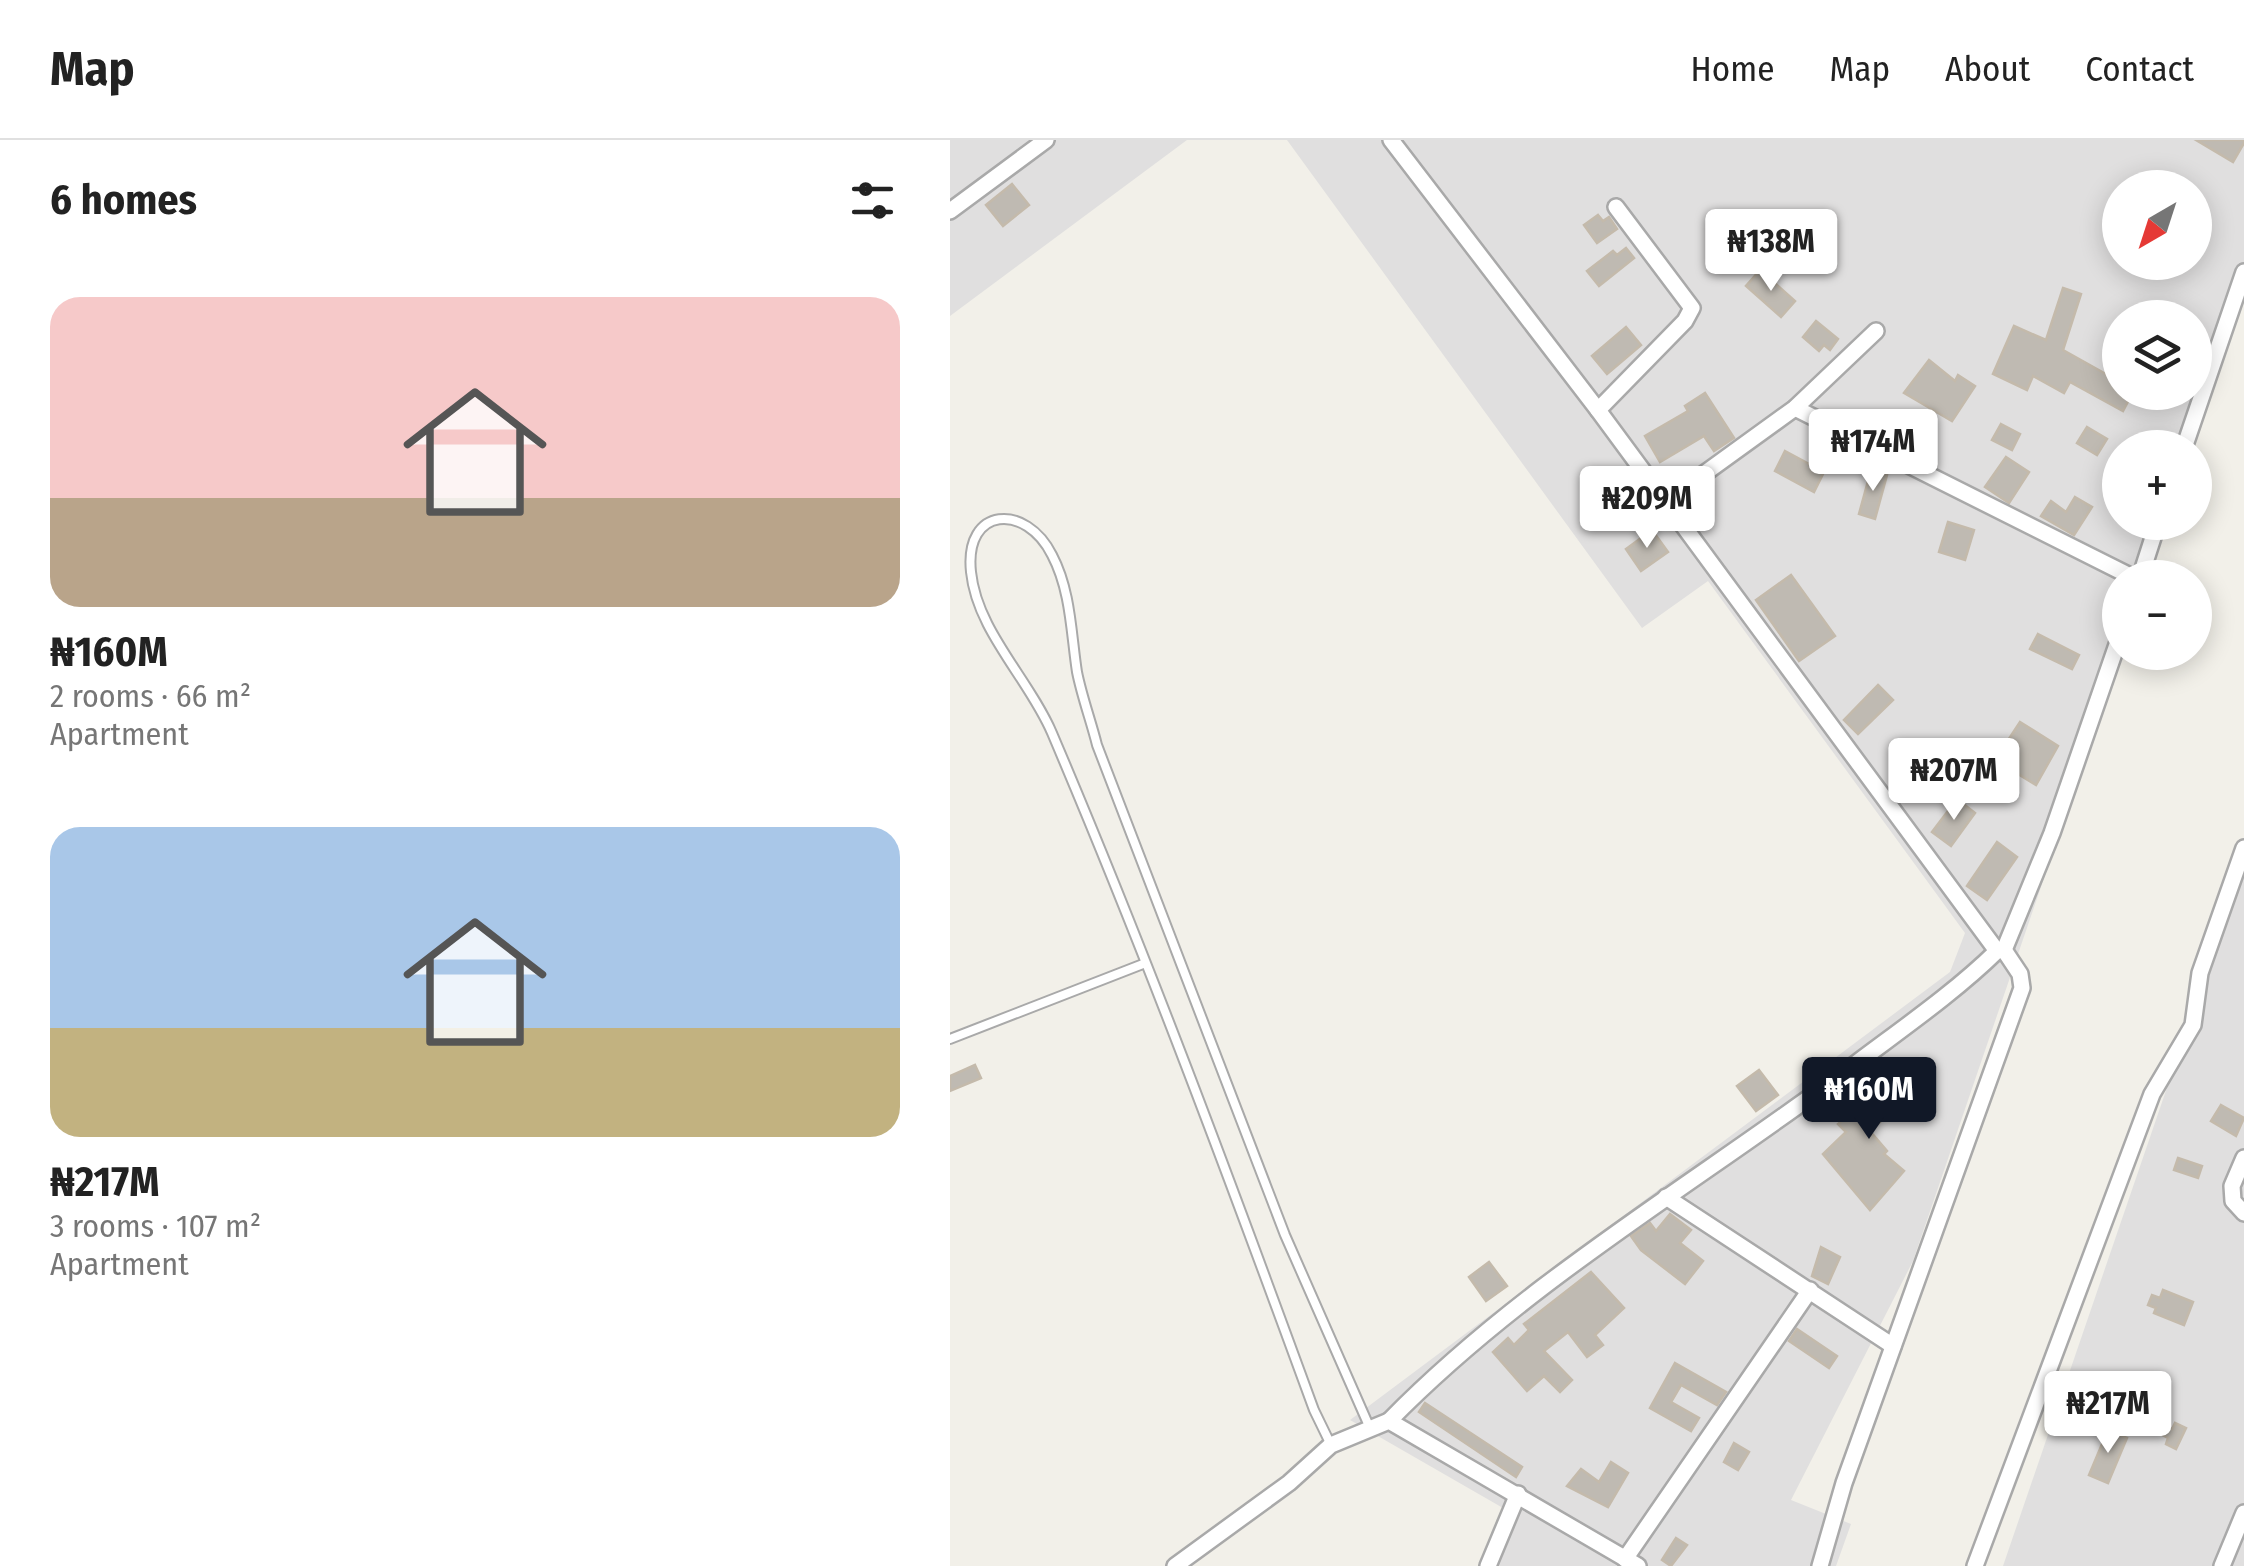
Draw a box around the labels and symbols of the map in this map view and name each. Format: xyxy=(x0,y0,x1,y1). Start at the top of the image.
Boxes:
north arrow xyxy=(2102,170,2212,280)
pin: ₦138M xyxy=(1701,209,1841,294)
pin: ₦174M xyxy=(1803,409,1943,494)
pin: ₦209M xyxy=(1577,466,1717,551)
pin: ₦207M xyxy=(1884,738,2024,823)
pin: ₦160M xyxy=(1799,1057,1939,1142)
pin: ₦217M xyxy=(2038,1371,2178,1456)

